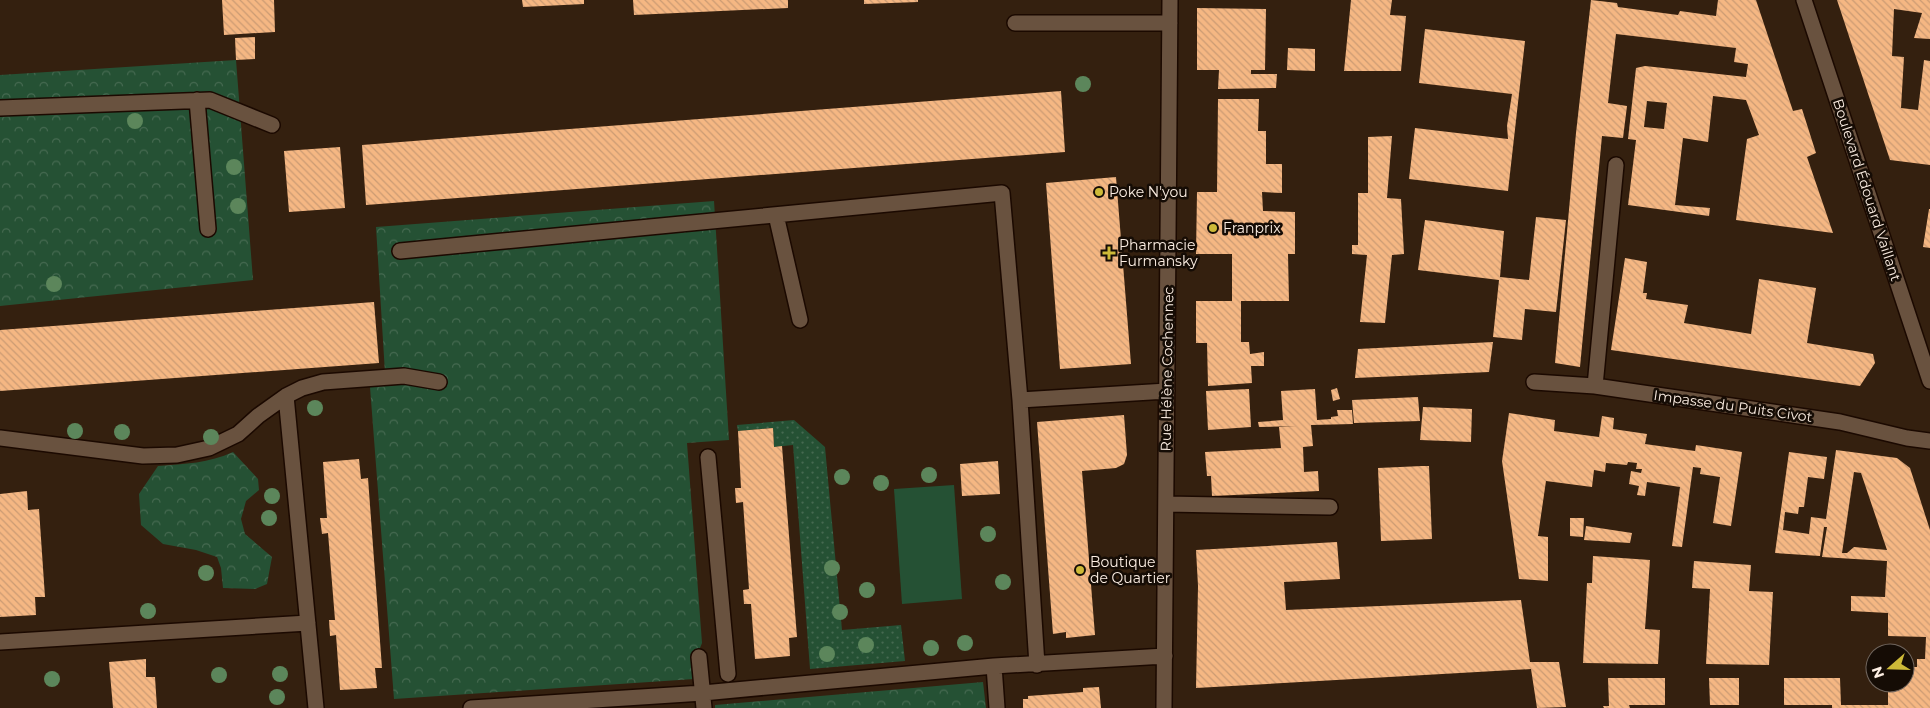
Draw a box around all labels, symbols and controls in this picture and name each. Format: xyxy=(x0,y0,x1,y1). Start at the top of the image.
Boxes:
street label: Boulevard Édouard Vaillant xyxy=(1829,97,1905,284)
place label: Poke N'you xyxy=(1109,183,1188,201)
marker: Poke N'you xyxy=(1093,186,1105,198)
place label: Franprix xyxy=(1223,219,1281,237)
marker: Franprix xyxy=(1207,222,1219,234)
place label: Pharmacie Furmansky xyxy=(1119,236,1198,270)
marker: Pharmacie Furmansky xyxy=(1103,247,1115,259)
street label: Rue Hélène Cochennec xyxy=(1157,286,1177,451)
street label: Impasse du Puits Civot xyxy=(1653,386,1814,426)
place label: Boutique de Quartier xyxy=(1090,553,1171,587)
marker: Boutique de Quartier xyxy=(1074,564,1086,576)
north arrow xyxy=(1865,643,1915,693)
text: N xyxy=(1867,664,1888,681)

